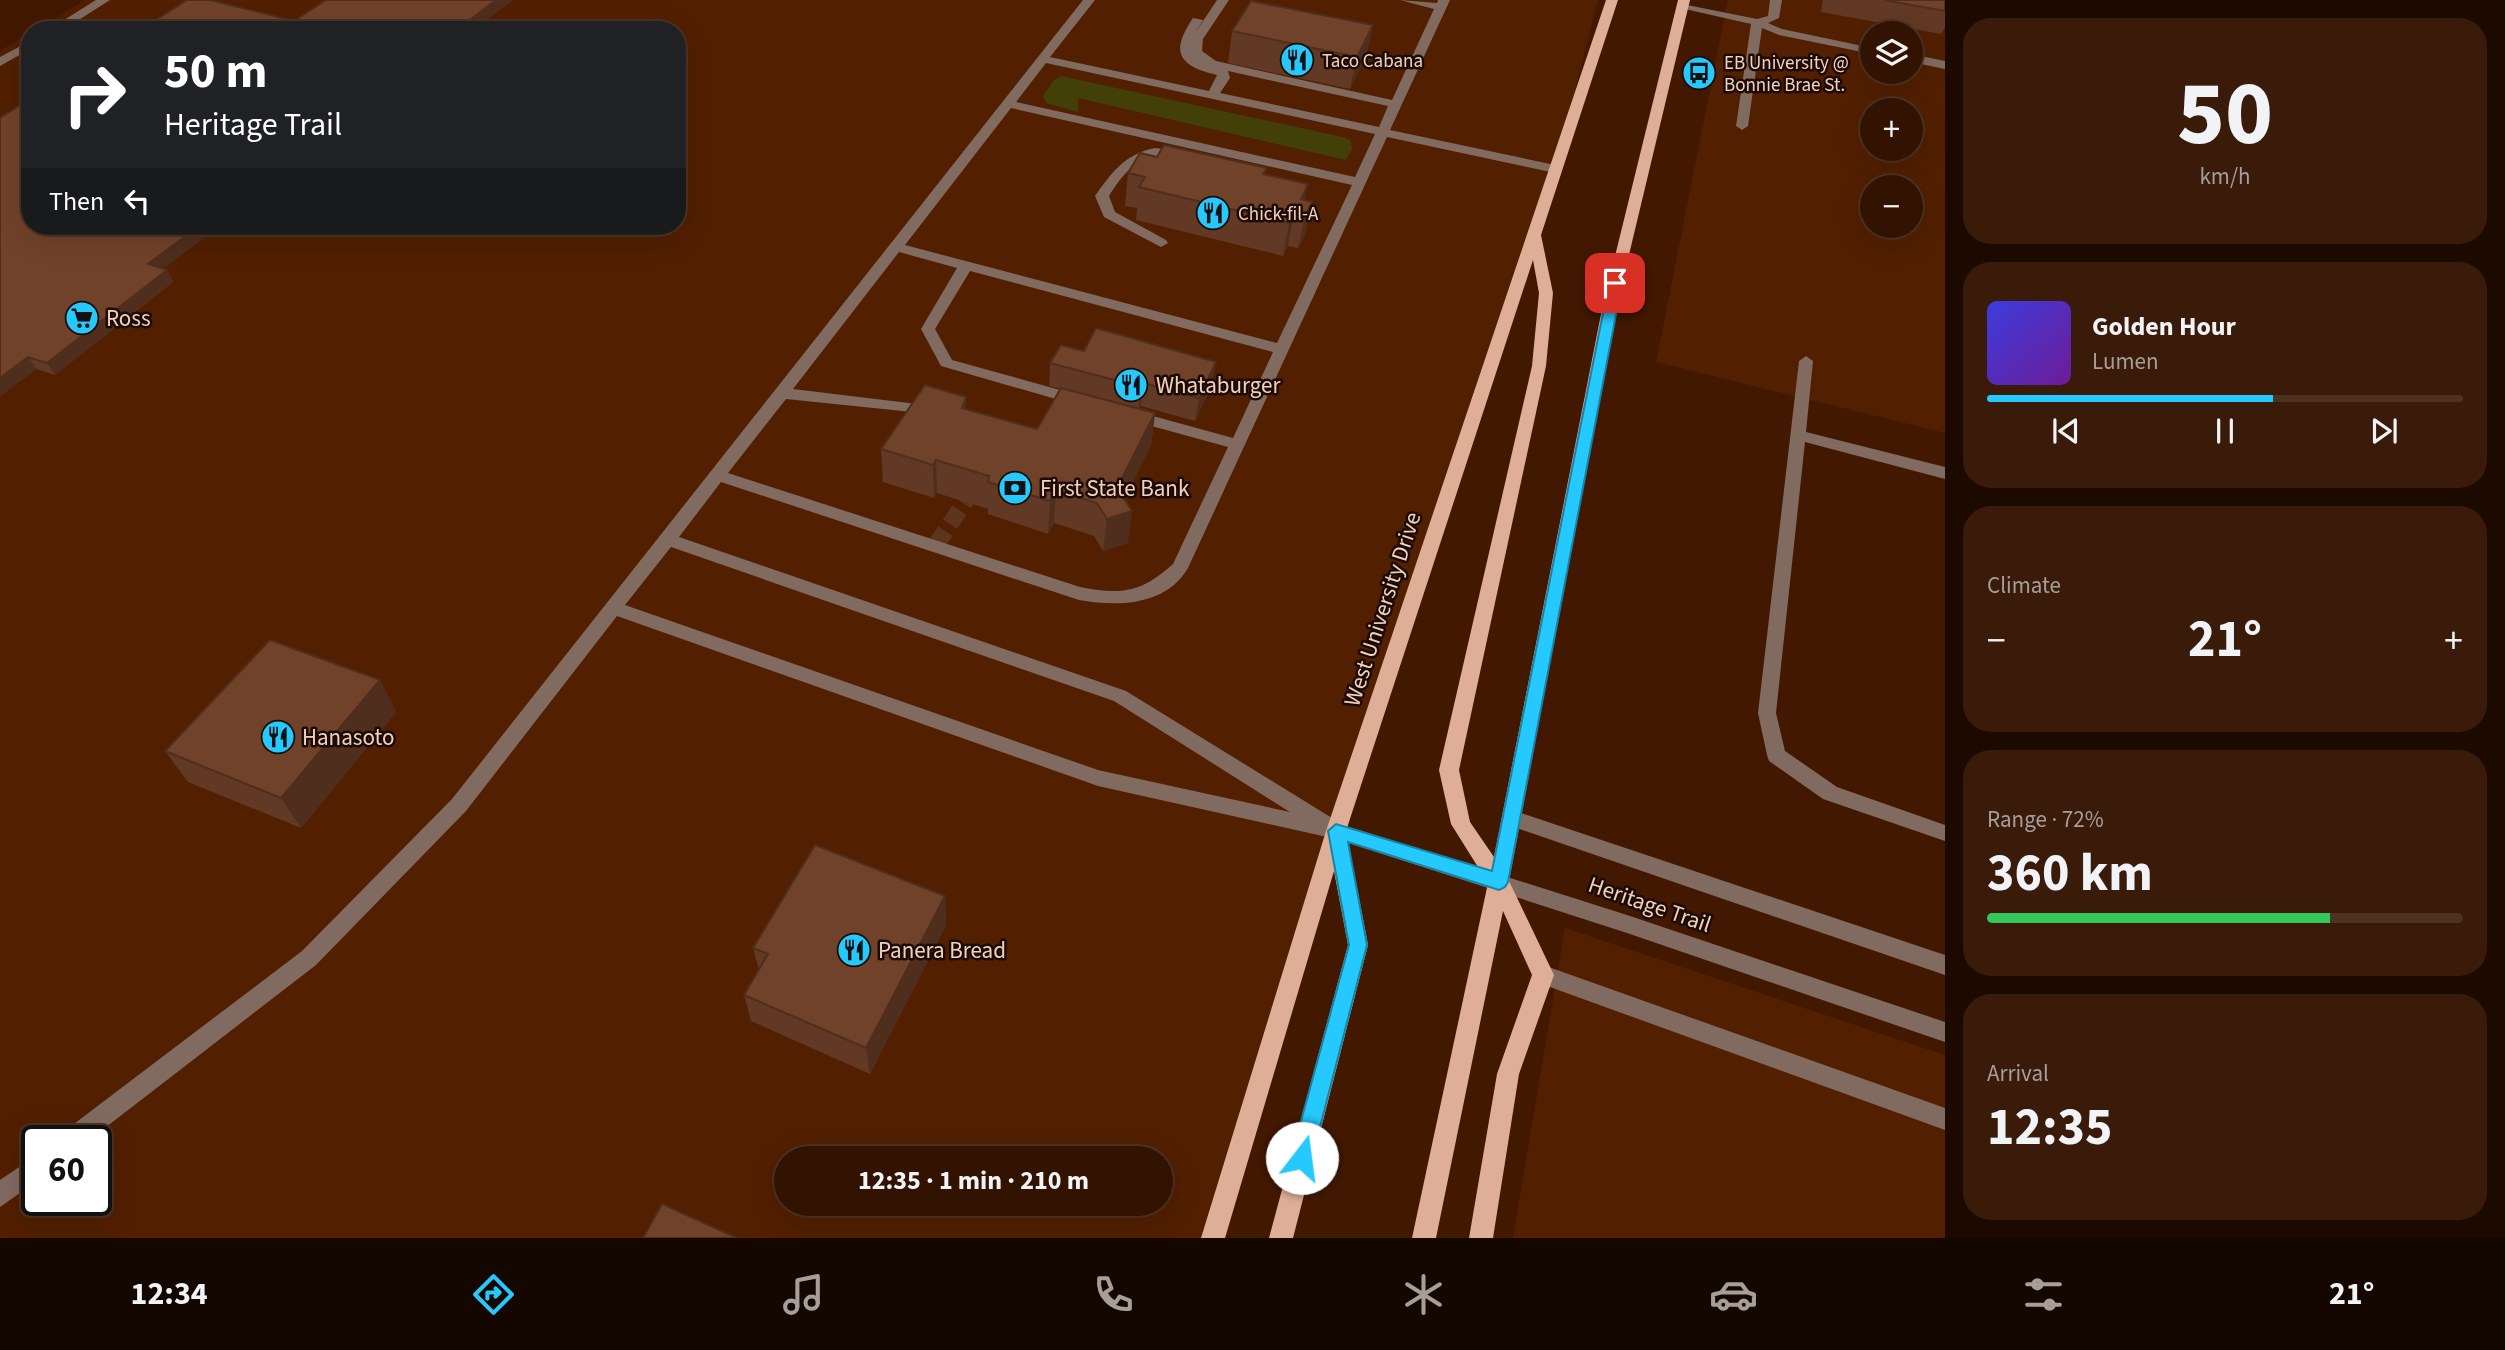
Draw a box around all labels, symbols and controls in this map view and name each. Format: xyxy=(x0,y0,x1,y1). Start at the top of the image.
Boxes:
map controls xyxy=(1860,21,1923,238)
button: layers xyxy=(1860,21,1923,84)
text: 50 m xyxy=(164,37,268,107)
restaurant icon: Taco Cabana xyxy=(1278,41,1316,79)
place label: Taco Cabana xyxy=(1322,48,1423,75)
icon: right xyxy=(49,49,140,140)
place label: EB University @ Bonnie Brae St. xyxy=(1724,50,1849,99)
text: 50 xyxy=(2177,50,2273,179)
bus stop icon: EB University @ Bonnie Brae St. xyxy=(1680,54,1718,92)
button: + xyxy=(1860,98,1923,161)
text: Heritage Trail xyxy=(164,102,342,148)
text: km/h xyxy=(2199,160,2251,193)
button: − xyxy=(1860,175,1923,238)
icon: left xyxy=(118,182,156,220)
text: Then xyxy=(49,183,104,220)
restaurant icon: Chick-fil-A xyxy=(1194,194,1232,232)
place label: Chick-fil-A xyxy=(1238,201,1319,228)
pin xyxy=(1585,253,1645,313)
icon: arrive xyxy=(1596,264,1634,302)
supermarket icon: Ross xyxy=(63,299,101,337)
place label: Ross xyxy=(106,302,151,335)
text: Golden Hour xyxy=(2092,308,2236,345)
text: Lumen xyxy=(2092,345,2159,378)
restaurant icon: Whataburger xyxy=(1112,366,1150,404)
place label: Whataburger xyxy=(1156,369,1281,402)
icon: previous xyxy=(2047,412,2085,450)
icon: pause xyxy=(2206,412,2244,450)
icon: next xyxy=(2365,412,2403,450)
bank icon: First State Bank xyxy=(996,469,1034,507)
place label: First State Bank xyxy=(1040,472,1190,505)
street label: West University Drive xyxy=(1336,508,1429,710)
text: Climate xyxy=(1987,569,2061,602)
text: 21° xyxy=(2188,603,2262,677)
text: − xyxy=(1987,614,2006,668)
text: + xyxy=(2444,614,2463,668)
restaurant icon: Hanasoto xyxy=(259,718,297,756)
place label: Hanasoto xyxy=(302,721,394,754)
text: Range · 72% xyxy=(1987,803,2104,836)
text: 360 km xyxy=(1987,837,2153,911)
street label: Heritage Trail xyxy=(1584,868,1716,941)
restaurant icon: Panera Bread xyxy=(835,931,873,969)
place label: Panera Bread xyxy=(878,934,1006,967)
text: Arrival xyxy=(1987,1057,2049,1090)
text: 12:35 xyxy=(1987,1091,2112,1165)
position arrow xyxy=(1265,1121,1339,1195)
speed limit sign: 60 xyxy=(21,1125,112,1216)
text: 12:35 · 1 min · 210 m xyxy=(858,1162,1089,1199)
icon: directions xyxy=(469,1270,518,1319)
icon: music xyxy=(779,1270,828,1319)
icon: phone xyxy=(1089,1270,1138,1319)
icon: climate xyxy=(1399,1270,1448,1319)
icon: car xyxy=(1709,1270,1758,1319)
icon: filters xyxy=(2019,1270,2068,1319)
text: 12:34 xyxy=(131,1271,208,1317)
text: 21° xyxy=(2329,1271,2374,1317)

